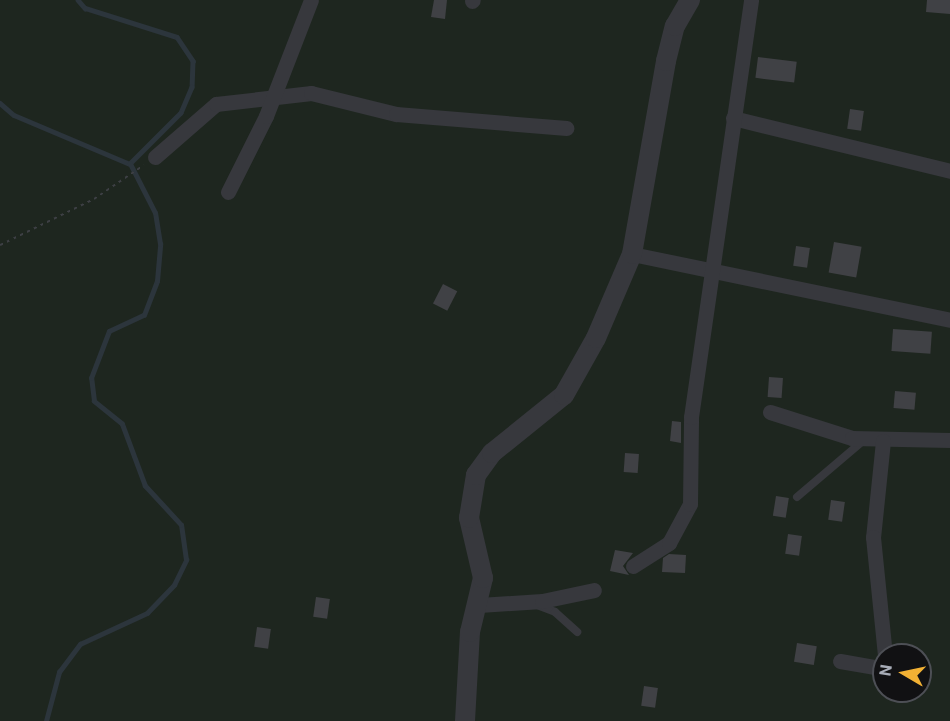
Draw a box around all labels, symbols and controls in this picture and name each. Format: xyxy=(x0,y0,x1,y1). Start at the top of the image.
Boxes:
north arrow xyxy=(872,643,932,703)
text: N xyxy=(875,663,896,677)

